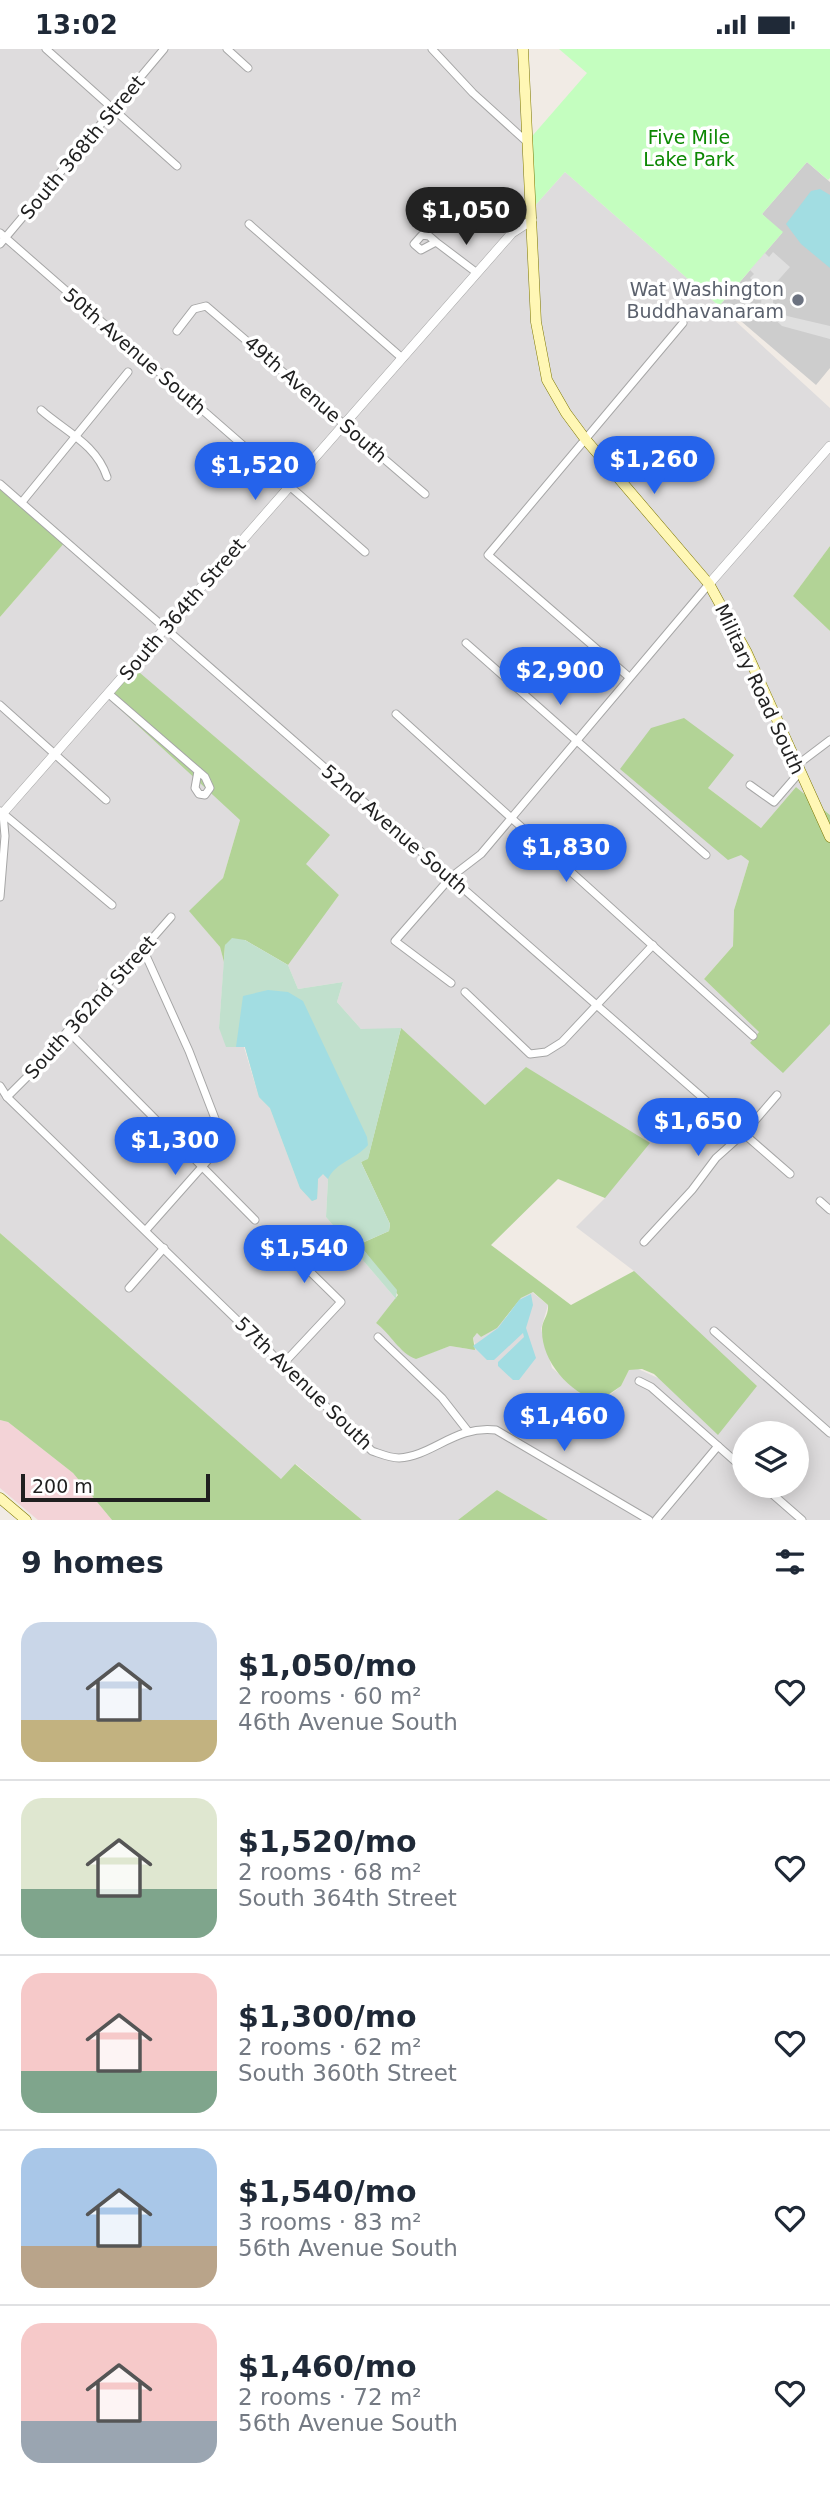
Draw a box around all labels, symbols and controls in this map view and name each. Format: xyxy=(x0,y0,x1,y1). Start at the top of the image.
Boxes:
text: 13:02 xyxy=(35,10,118,40)
street label: South 368th Street xyxy=(15,71,149,223)
park label: Five Mile Lake Park xyxy=(643,126,735,170)
pin: $1,050 xyxy=(409,187,523,247)
text: $1,050 xyxy=(422,197,510,223)
place label: Wat Washington Buddhavanaram xyxy=(627,278,784,322)
street label: 50th Avenue South xyxy=(59,283,211,419)
marker: Wat Washington Buddhavanaram xyxy=(790,292,806,308)
street label: 49th Avenue South xyxy=(240,331,392,467)
pin: $1,260 xyxy=(597,437,711,496)
pin: $1,520 xyxy=(198,442,312,502)
text: $1,260 xyxy=(610,446,698,472)
text: $1,520 xyxy=(211,452,299,478)
street label: South 364th Street xyxy=(114,534,250,684)
street label: Military Road South xyxy=(711,600,809,778)
pin: $2,900 xyxy=(503,647,617,707)
text: $2,900 xyxy=(516,657,604,683)
street label: 52nd Avenue South xyxy=(318,760,472,898)
pin: $1,830 xyxy=(509,825,623,884)
text: $1,830 xyxy=(522,834,610,860)
street label: South 362nd Street xyxy=(20,931,160,1083)
pin: $1,650 xyxy=(641,1099,755,1158)
text: $1,650 xyxy=(654,1108,742,1134)
pin: $1,300 xyxy=(118,1117,232,1177)
text: $1,300 xyxy=(131,1127,219,1153)
pin: $1,540 xyxy=(247,1225,361,1285)
text: $1,540 xyxy=(260,1235,348,1261)
street label: 57th Avenue South xyxy=(231,1312,377,1454)
pin: $1,460 xyxy=(507,1393,621,1453)
text: $1,460 xyxy=(520,1403,608,1429)
map controls xyxy=(732,1421,809,1498)
button: layers xyxy=(732,1421,809,1498)
scale bar xyxy=(21,1471,210,1503)
text: 200 m xyxy=(32,1475,93,1497)
icon: filters xyxy=(771,1543,809,1581)
text: 9 homes xyxy=(21,1545,164,1580)
text: $1,050/mo xyxy=(238,1648,417,1683)
icon: home xyxy=(77,1650,161,1734)
icon: heart xyxy=(771,1673,809,1711)
text: 2 rooms · 60 m² xyxy=(238,1683,422,1709)
text: 46th Avenue South xyxy=(238,1709,458,1735)
text: $1,520/mo xyxy=(238,1824,417,1859)
icon: home xyxy=(77,1826,161,1910)
icon: heart xyxy=(771,1849,809,1887)
text: 2 rooms · 68 m² xyxy=(238,1859,422,1885)
text: South 364th Street xyxy=(238,1885,457,1911)
text: $1,300/mo xyxy=(238,1999,417,2034)
icon: home xyxy=(77,2001,161,2085)
icon: heart xyxy=(771,2024,809,2062)
text: 2 rooms · 62 m² xyxy=(238,2034,422,2060)
text: South 360th Street xyxy=(238,2060,457,2086)
text: $1,540/mo xyxy=(238,2174,417,2209)
icon: home xyxy=(77,2176,161,2260)
icon: heart xyxy=(771,2199,809,2237)
text: 3 rooms · 83 m² xyxy=(238,2209,422,2235)
text: 56th Avenue South xyxy=(238,2235,458,2261)
text: $1,460/mo xyxy=(238,2349,417,2384)
icon: home xyxy=(77,2351,161,2435)
icon: heart xyxy=(771,2374,809,2412)
text: 2 rooms · 72 m² xyxy=(238,2384,422,2410)
text: 56th Avenue South xyxy=(238,2410,458,2436)

